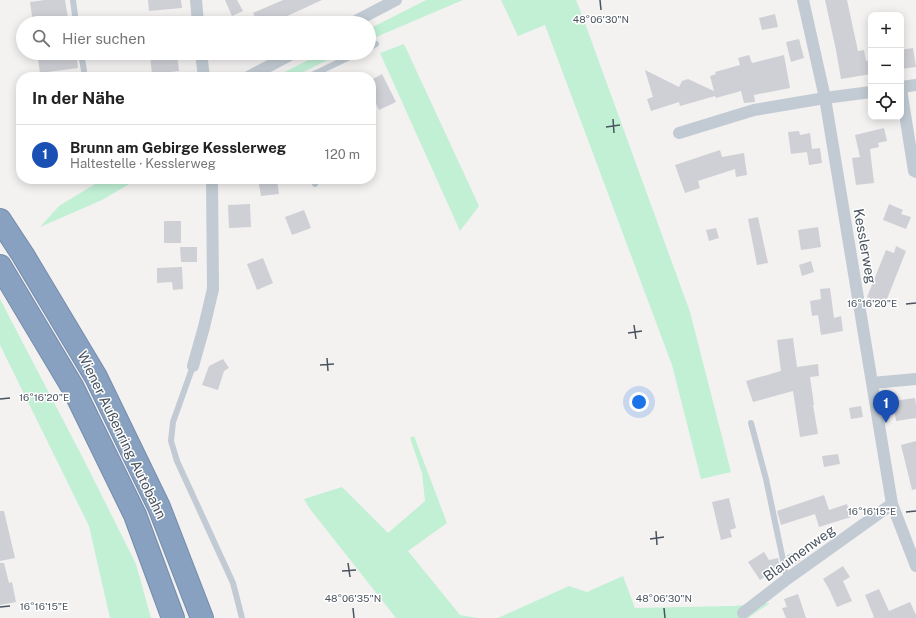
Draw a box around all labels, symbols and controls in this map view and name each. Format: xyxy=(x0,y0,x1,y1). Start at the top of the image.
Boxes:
map controls xyxy=(868,12,904,120)
button: + xyxy=(868,12,904,48)
text: 48°06'30"N xyxy=(573,13,629,25)
search box xyxy=(16,16,376,60)
icon: search xyxy=(30,27,52,49)
text: Hier suchen xyxy=(62,30,145,47)
button: − xyxy=(868,48,904,84)
button: locate xyxy=(868,84,904,120)
text: In der Nähe xyxy=(32,88,125,108)
text: Brunn am Gebirge Kesslerweg xyxy=(70,139,286,156)
text: 1 xyxy=(42,147,48,162)
text: 120 m xyxy=(325,147,360,162)
text: Haltestelle · Kesslerweg xyxy=(70,156,216,171)
street label: Kesslerweg xyxy=(851,207,880,285)
text: 16°16'20"E xyxy=(847,297,897,309)
street label: Wiener Außenring Autobahn xyxy=(74,349,170,521)
pin: 1 xyxy=(873,390,899,423)
text: 16°16'20"E xyxy=(19,391,69,403)
your location xyxy=(629,392,649,412)
text: 16°16'15"E xyxy=(848,505,896,517)
street label: Blaumenweg xyxy=(760,521,838,584)
text: 48°06'35"N xyxy=(325,592,381,604)
text: 48°06'30"N xyxy=(636,592,692,604)
text: 16°16'15"E xyxy=(20,600,68,612)

